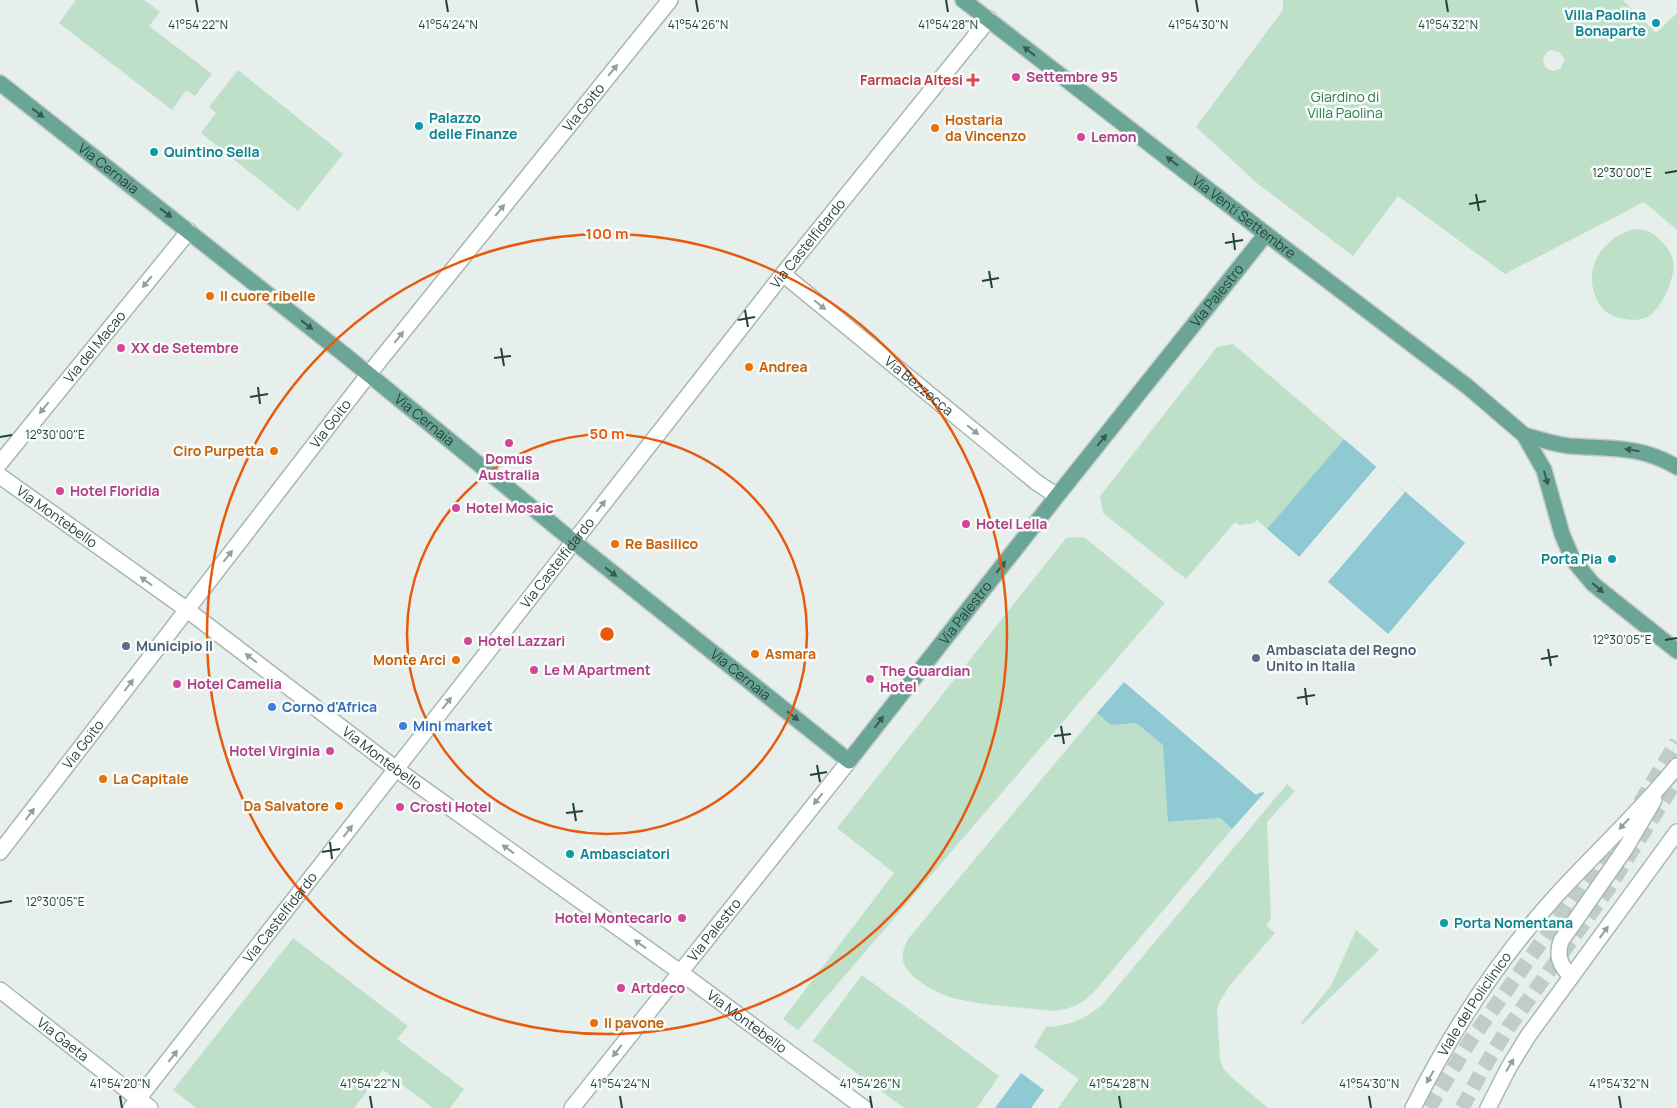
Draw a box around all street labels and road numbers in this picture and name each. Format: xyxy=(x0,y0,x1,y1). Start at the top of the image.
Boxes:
street label: Via Goito xyxy=(558,79,608,135)
street label: Via Cernaia xyxy=(74,138,143,198)
street label: Via Venti Settembre xyxy=(1189,171,1300,262)
street label: Via Castelfidardo xyxy=(765,194,849,292)
street label: Via Palestro xyxy=(1186,260,1248,331)
street label: Via del Macao xyxy=(59,306,129,386)
street label: Via Bezzecca xyxy=(881,351,958,420)
street label: Via Cernaia xyxy=(391,389,459,450)
street label: Via Goito xyxy=(305,395,355,452)
street label: Via Montebello xyxy=(13,481,102,552)
street label: Via Castelfidardo xyxy=(515,513,598,612)
street label: Via Palestro xyxy=(934,577,996,648)
street label: Via Cernaia xyxy=(707,644,775,704)
street label: Via Goito xyxy=(58,716,108,772)
street label: Via Montebello xyxy=(339,721,426,794)
street label: Via Castelfidardo xyxy=(238,868,321,966)
street label: Via Palestro xyxy=(683,894,745,965)
street label: Viale del Policlinico xyxy=(1433,948,1515,1059)
street label: Via Montebello xyxy=(703,985,791,1057)
street label: Via Gaeta xyxy=(33,1013,93,1065)

